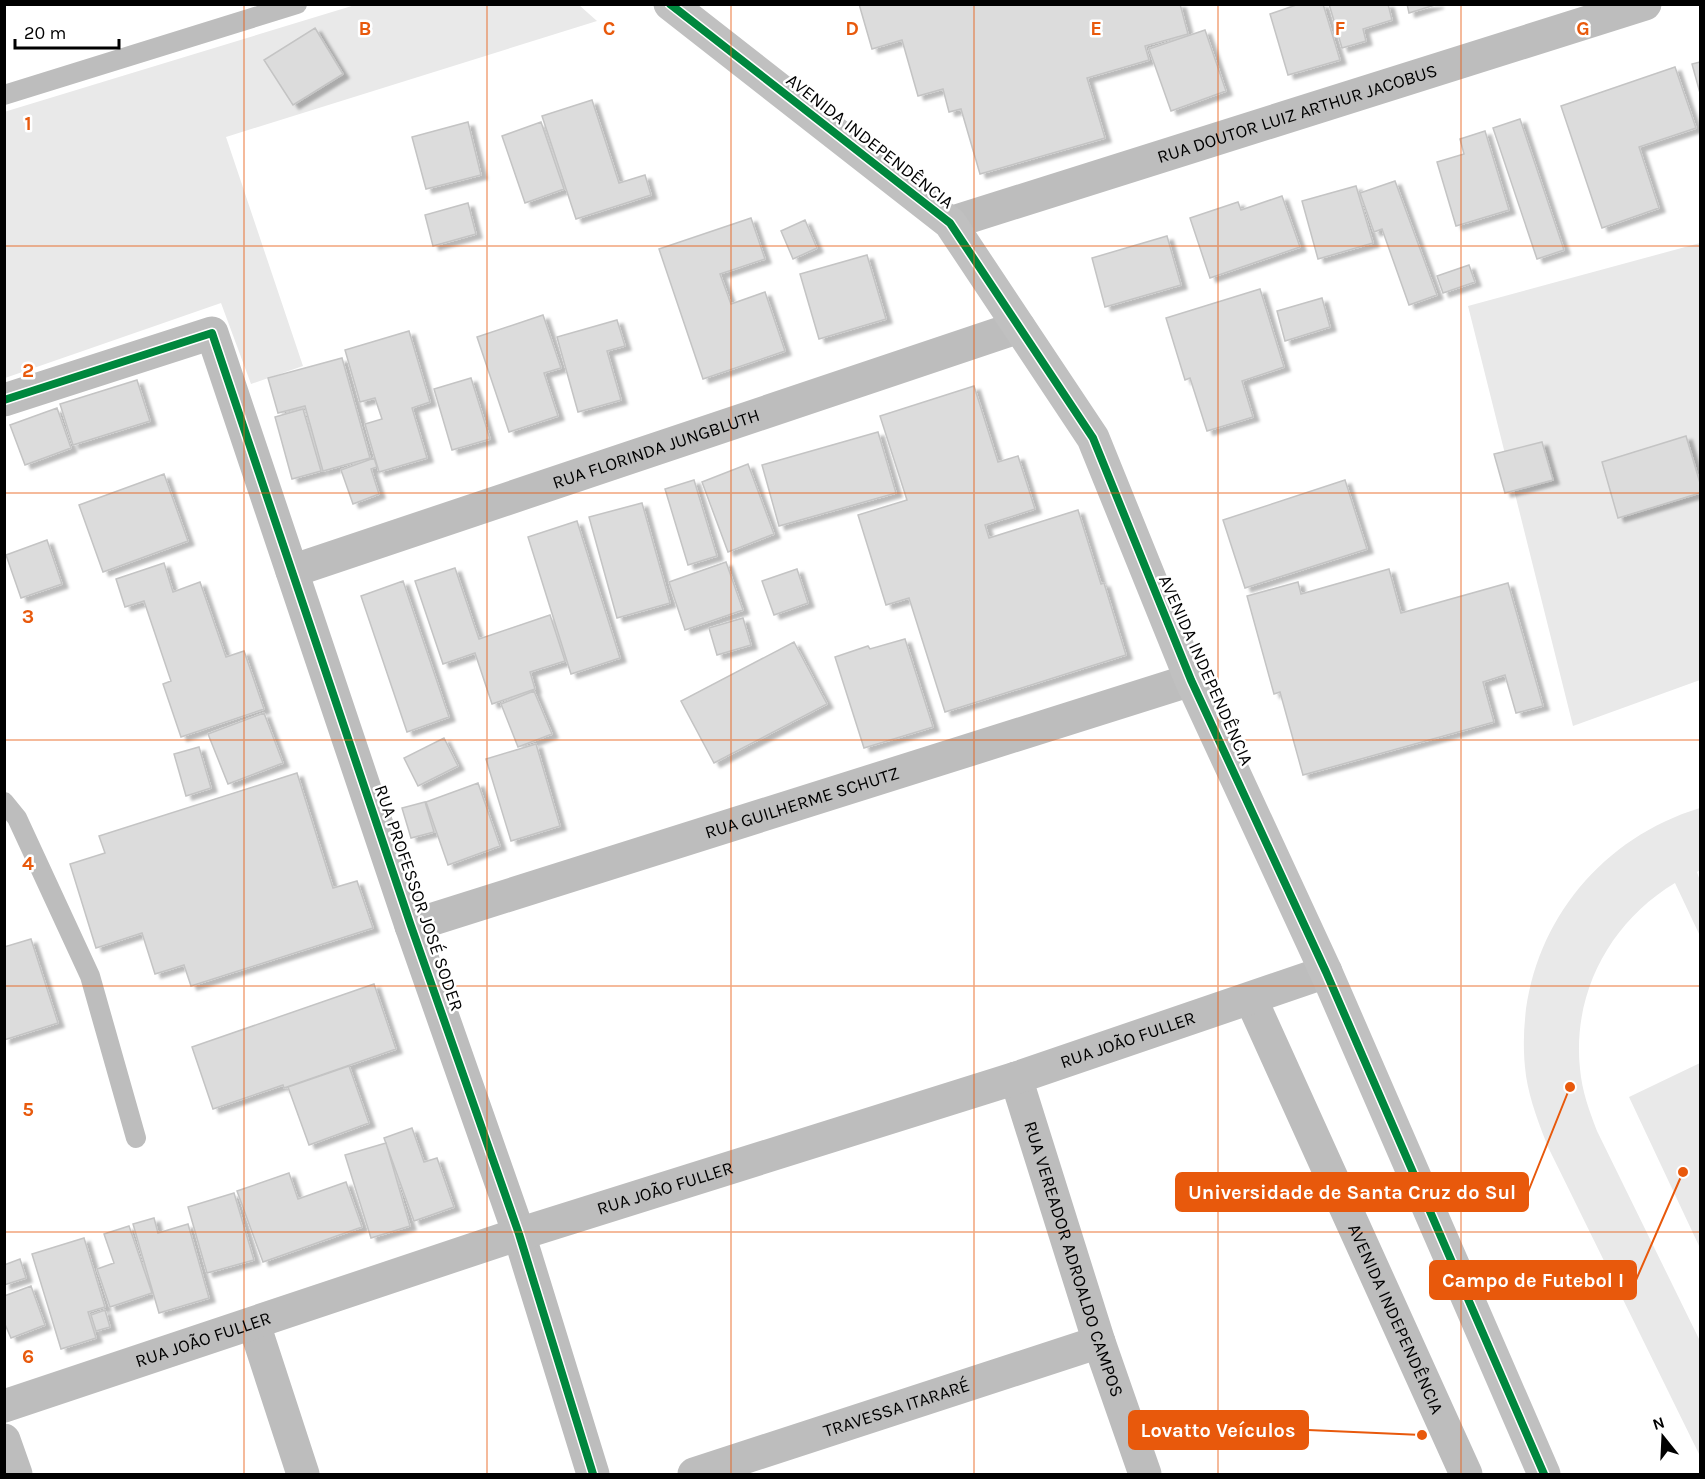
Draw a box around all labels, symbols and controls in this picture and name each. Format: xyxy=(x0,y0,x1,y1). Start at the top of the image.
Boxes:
scale bar xyxy=(15,12,118,50)
text: B xyxy=(359,17,371,40)
text: C xyxy=(603,17,615,40)
text: D xyxy=(845,17,859,40)
text: E xyxy=(1090,17,1102,40)
text: F xyxy=(1335,17,1346,40)
text: G xyxy=(1576,17,1590,40)
text: 20 m xyxy=(24,22,66,44)
street label: RUA DOUTOR LUIZ ARTHUR JACOBUS xyxy=(1154,59,1440,168)
street label: AVENIDA INDEPENDÊNCIA xyxy=(782,69,958,213)
text: 1 xyxy=(24,112,32,135)
text: 2 xyxy=(22,359,34,382)
street label: RUA FLORINDA JUNGBLUTH xyxy=(550,404,762,494)
street label: AVENIDA INDEPENDÊNCIA xyxy=(1154,571,1258,769)
text: 3 xyxy=(22,605,34,628)
street label: RUA GUILHERME SCHUTZ xyxy=(702,762,902,844)
street label: RUA PROFESSOR JOSÉ SODER xyxy=(370,782,469,1014)
text: 4 xyxy=(22,852,34,875)
street label: RUA JOÃO FULLER xyxy=(1057,1006,1198,1073)
text: 5 xyxy=(22,1098,34,1121)
street label: RUA VEREADOR ADROALDO CAMPOS xyxy=(1019,1118,1128,1400)
street label: RUA JOÃO FULLER xyxy=(594,1156,736,1220)
callout: Universidade de Santa Cruz do Sul xyxy=(1176,1173,1528,1211)
text: Universidade de Santa Cruz do Sul xyxy=(1188,1181,1516,1204)
street label: AVENIDA INDEPENDÊNCIA xyxy=(1343,1220,1448,1417)
callout: Campo de Futebol I xyxy=(1430,1261,1636,1299)
text: Campo de Futebol I xyxy=(1442,1269,1624,1292)
street label: RUA JOÃO FULLER xyxy=(132,1307,274,1372)
text: 6 xyxy=(22,1345,34,1368)
street label: TRAVESSA ITARARÉ xyxy=(820,1373,973,1442)
north arrow xyxy=(1633,1407,1693,1467)
callout: Lovatto Veículos xyxy=(1129,1411,1308,1449)
text: N xyxy=(1650,1412,1667,1434)
text: Lovatto Veículos xyxy=(1141,1419,1295,1442)

